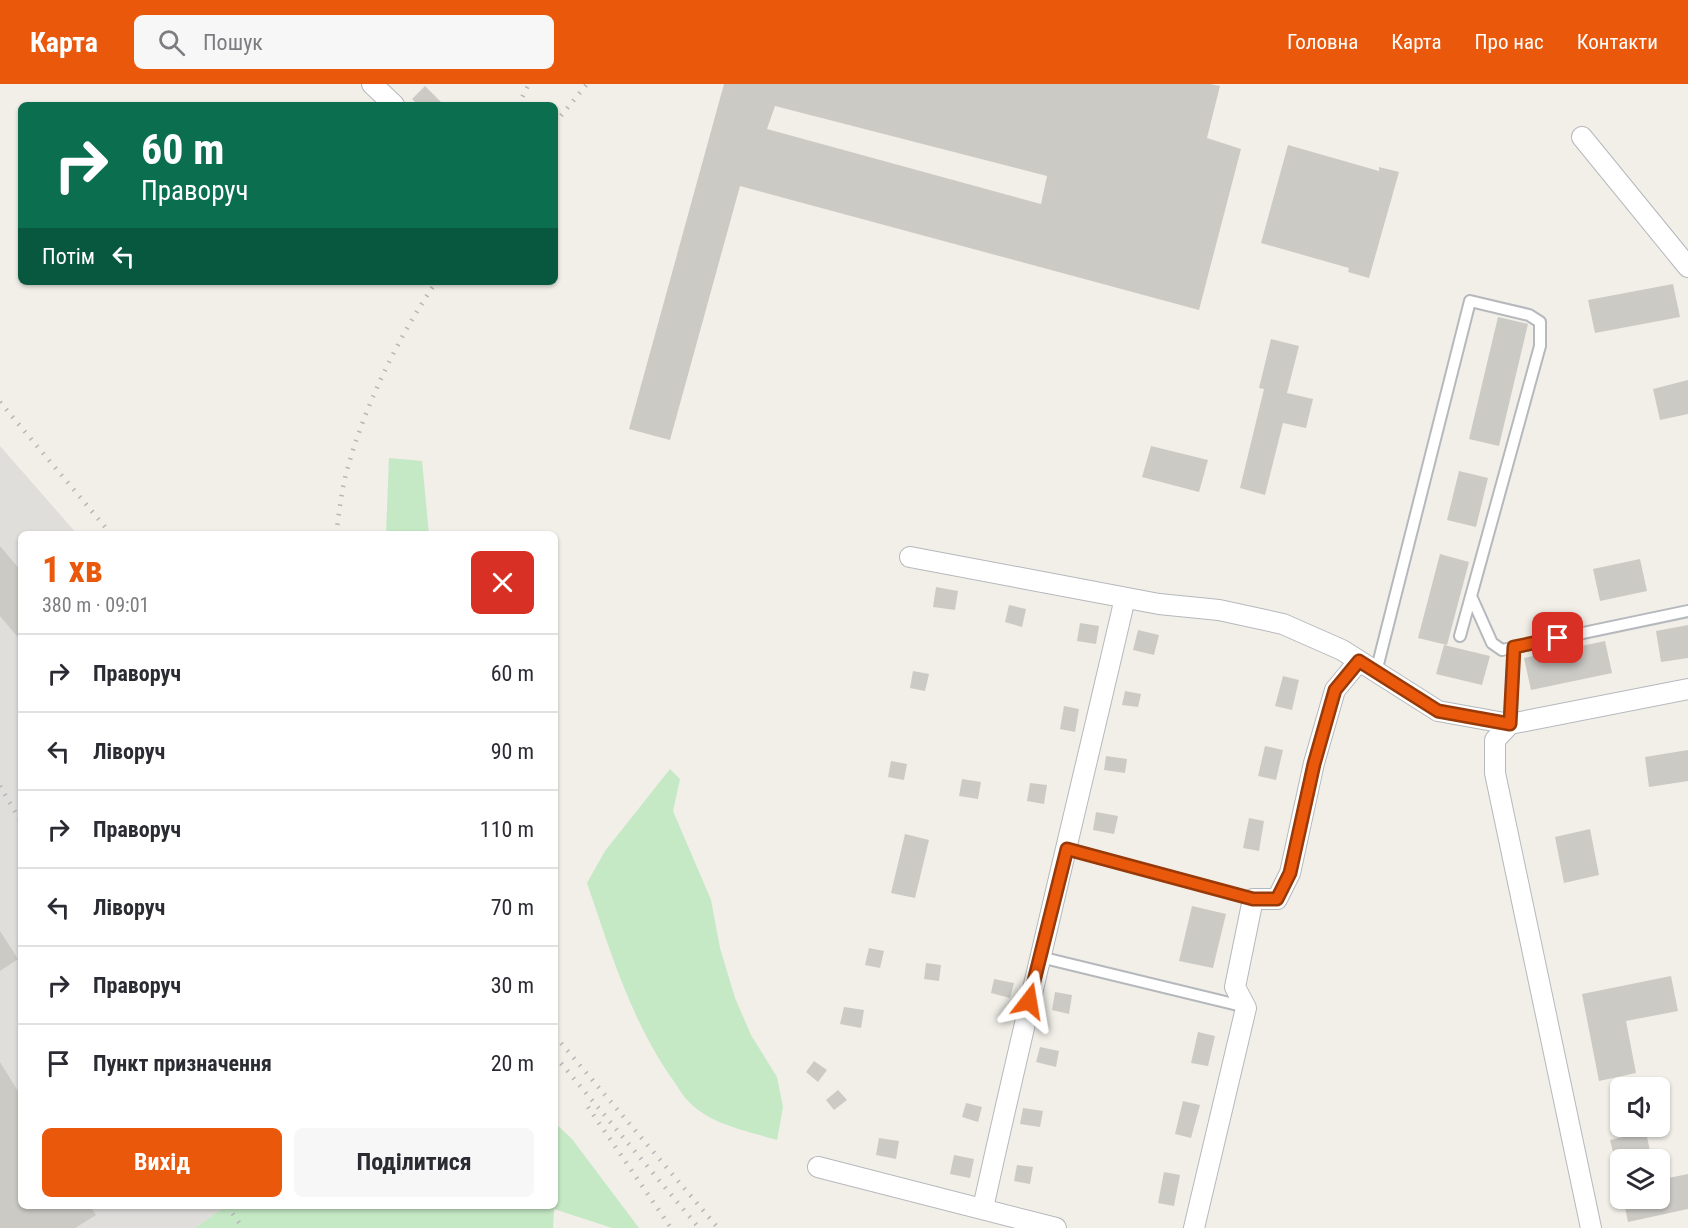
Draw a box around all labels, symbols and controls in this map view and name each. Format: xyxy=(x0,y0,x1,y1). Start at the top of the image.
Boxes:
search box xyxy=(134,15,554,69)
text: Карта xyxy=(30,26,98,59)
icon: search xyxy=(155,26,188,59)
text: Пошук xyxy=(203,30,263,55)
text: Головна xyxy=(1287,30,1358,54)
text: Карта xyxy=(1391,30,1442,54)
text: Про нас xyxy=(1475,30,1544,54)
text: Контакти xyxy=(1577,30,1658,54)
text: 60 m xyxy=(141,125,224,174)
icon: right xyxy=(42,126,120,204)
text: Праворуч xyxy=(141,175,249,207)
icon: left xyxy=(107,240,140,273)
text: Потім xyxy=(42,244,95,269)
text: 1 хв xyxy=(42,549,103,591)
button: close xyxy=(471,551,534,614)
text: 380 m · 09:01 xyxy=(42,593,149,617)
pin xyxy=(1532,612,1583,663)
icon: arrive xyxy=(1541,621,1574,654)
icon: right xyxy=(42,657,75,690)
text: Праворуч xyxy=(93,661,181,686)
text: 60 m xyxy=(491,661,534,686)
icon: left xyxy=(42,735,75,768)
text: Ліворуч xyxy=(93,739,165,764)
text: 90 m xyxy=(491,739,534,764)
icon: right xyxy=(42,813,75,846)
text: Праворуч xyxy=(93,817,181,842)
text: 110 m xyxy=(480,817,534,842)
icon: left xyxy=(42,891,75,924)
text: Ліворуч xyxy=(93,895,165,920)
text: 70 m xyxy=(491,895,534,920)
icon: right xyxy=(42,969,75,1002)
position arrow xyxy=(997,969,1061,1033)
text: Праворуч xyxy=(93,973,181,998)
text: 30 m xyxy=(491,973,534,998)
icon: arrive xyxy=(42,1047,75,1080)
text: Пункт призначення xyxy=(93,1051,272,1076)
text: 20 m xyxy=(491,1051,534,1076)
map controls xyxy=(1610,1077,1670,1209)
button: sound xyxy=(1610,1077,1670,1137)
button: Вихід xyxy=(42,1128,282,1197)
button: Поділитися xyxy=(294,1128,534,1197)
button: layers xyxy=(1610,1149,1670,1209)

